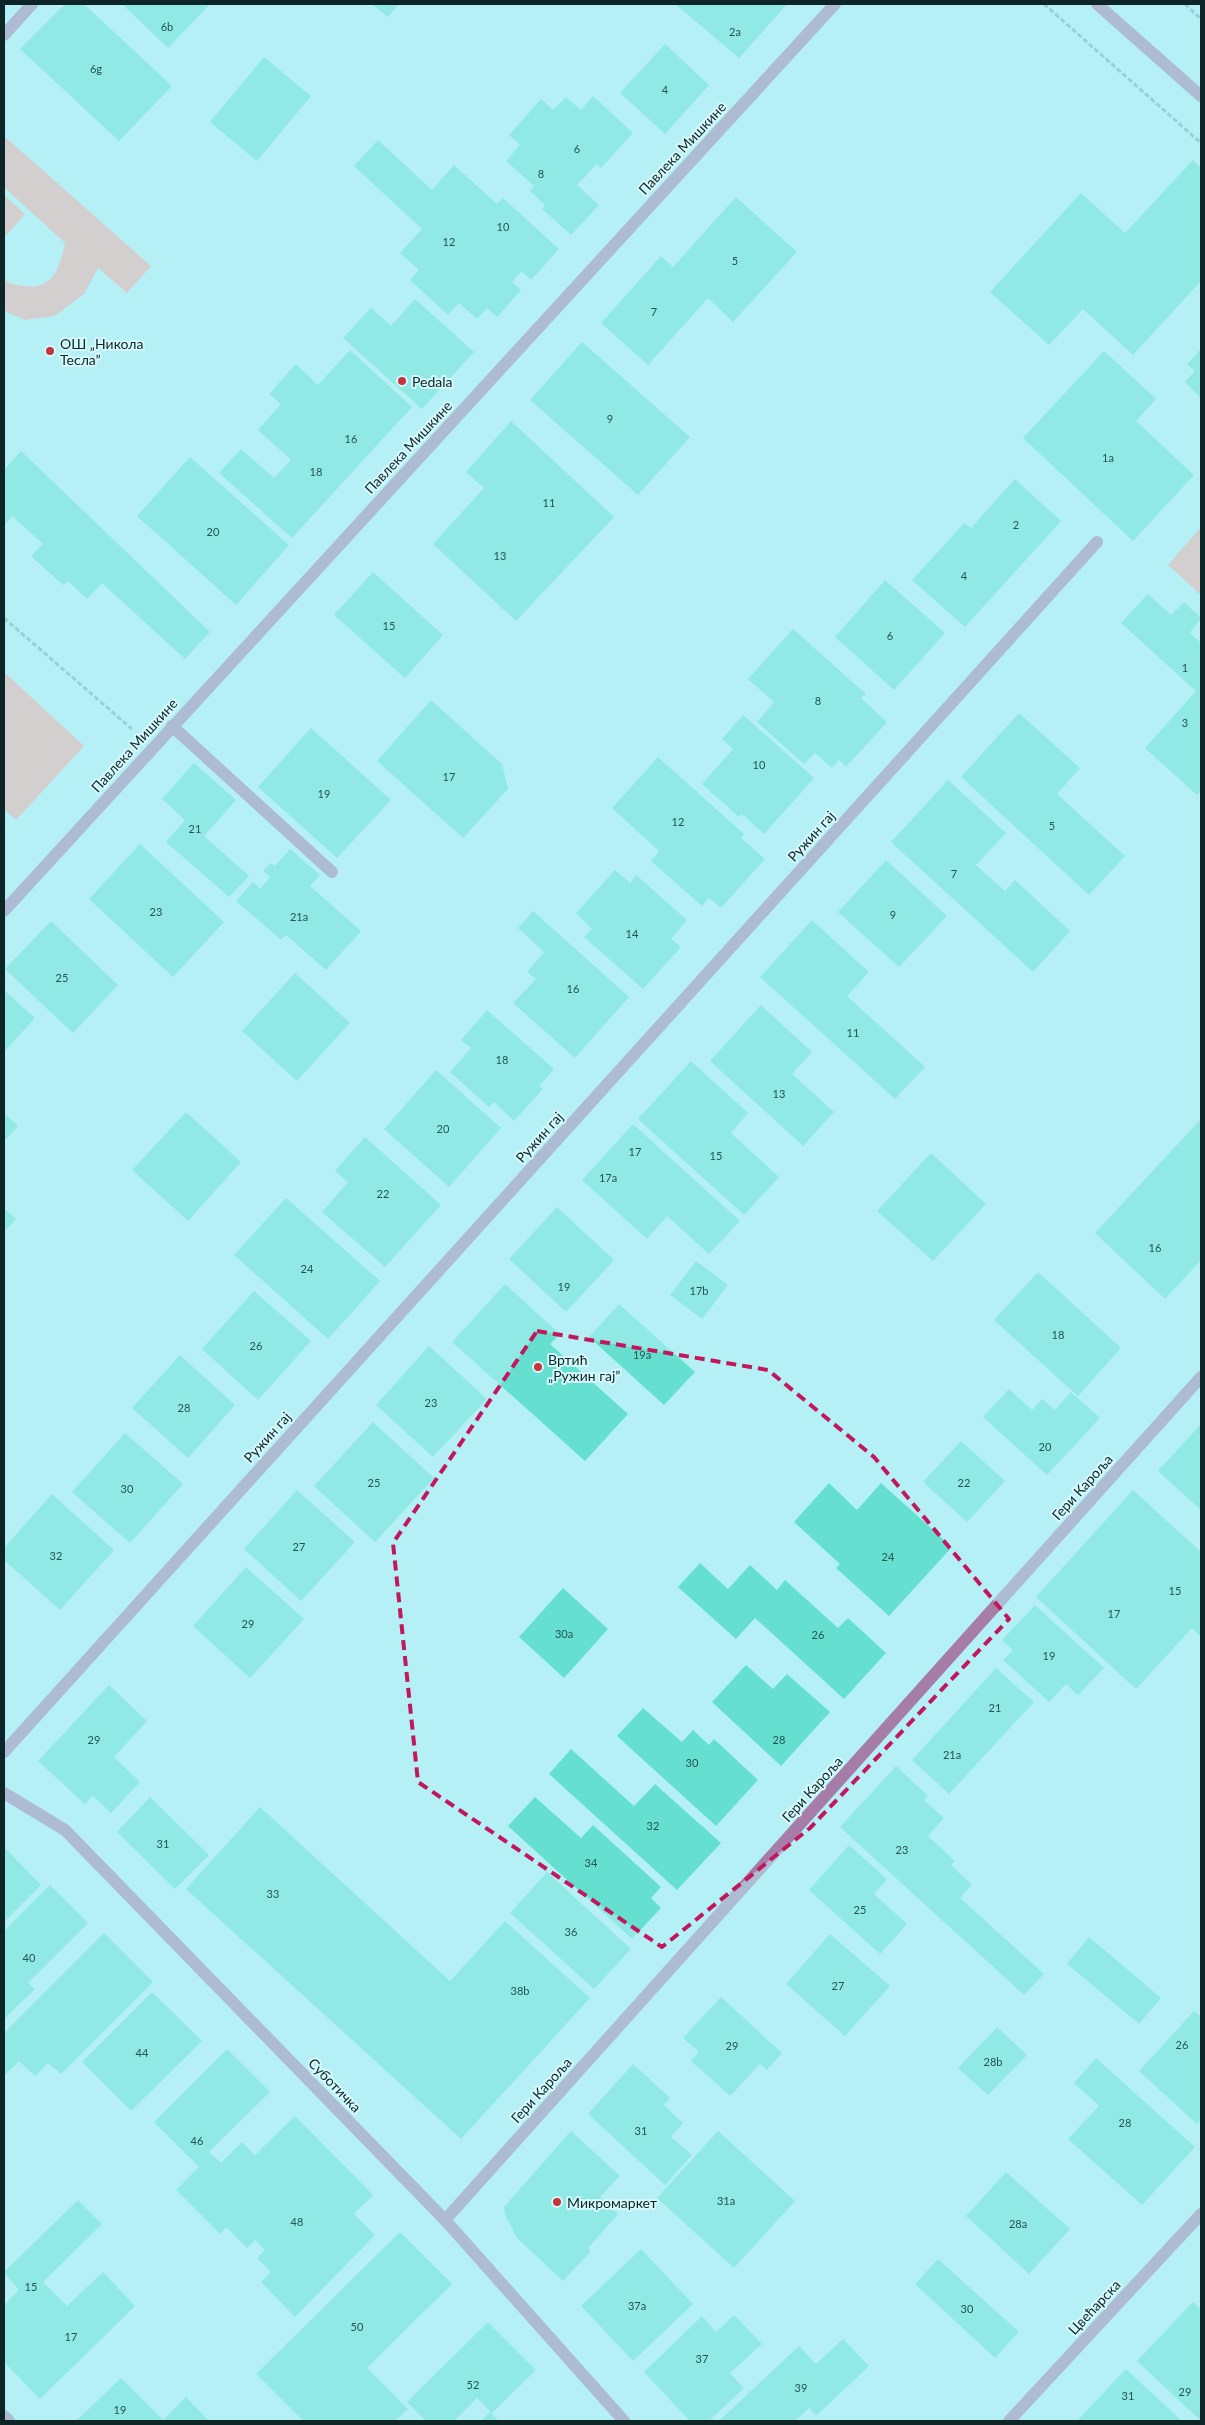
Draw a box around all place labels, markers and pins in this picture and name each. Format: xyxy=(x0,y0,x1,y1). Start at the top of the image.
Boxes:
place label: ОШ „Никола Тесла” xyxy=(60,335,144,368)
marker: ОШ „Никола Тесла” xyxy=(44,345,56,357)
place label: Pedala xyxy=(412,373,453,390)
marker: Pedala xyxy=(396,375,408,387)
place label: Вртић „Ружин гај” xyxy=(548,1351,620,1384)
marker: Вртић „Ружин гај” xyxy=(532,1361,544,1373)
place label: Микромаркет xyxy=(567,2194,657,2211)
marker: Микромаркет xyxy=(551,2196,563,2208)

